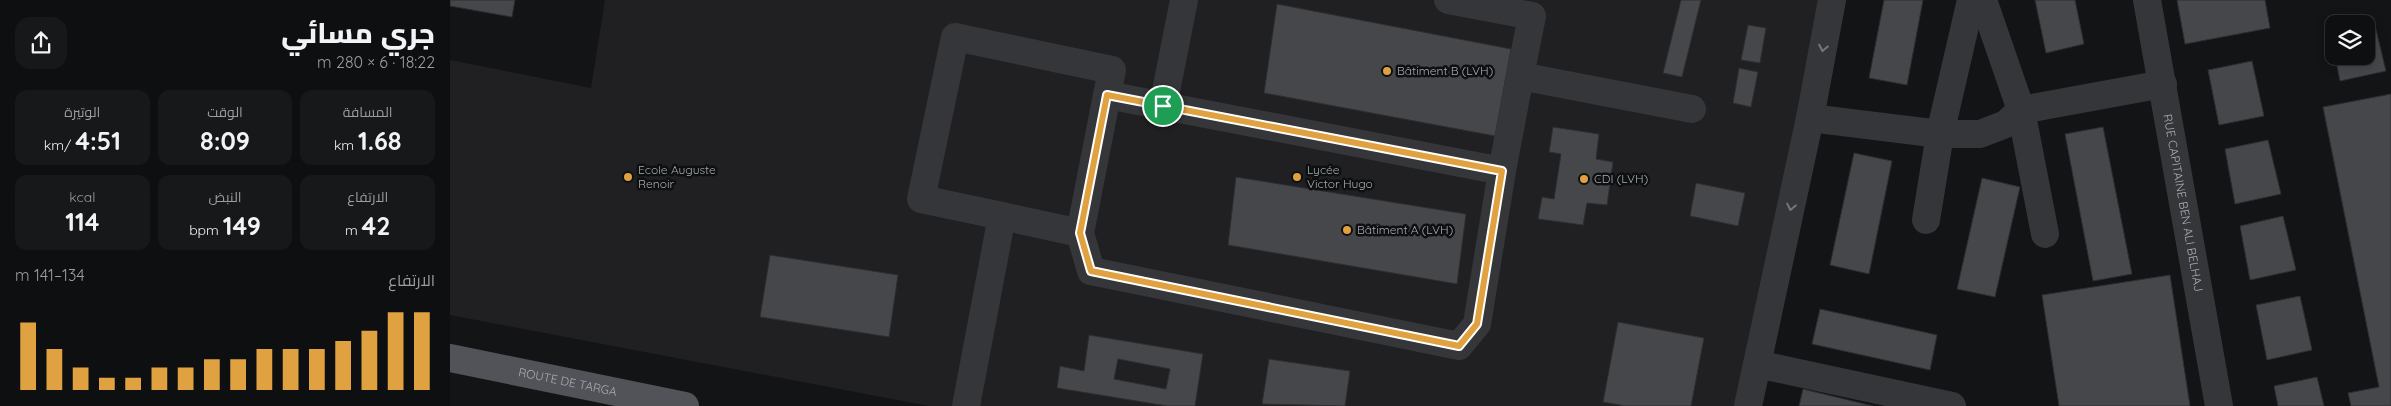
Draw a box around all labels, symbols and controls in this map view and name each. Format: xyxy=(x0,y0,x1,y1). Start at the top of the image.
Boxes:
text: جري مسائي xyxy=(281,15,435,50)
map controls xyxy=(2325,15,2375,65)
button: layers xyxy=(2325,15,2375,65)
button: share xyxy=(15,17,67,69)
one-way arrow xyxy=(1818,44,1828,52)
text: 18:22 · 6 × 280 m xyxy=(317,52,435,72)
place label: Bâtiment B (LVH) xyxy=(1397,63,1493,78)
marker: Bâtiment B (LVH) xyxy=(1381,65,1393,77)
pin xyxy=(1142,85,1184,127)
icon: arrive xyxy=(1149,92,1177,120)
text: الوتيرة xyxy=(64,103,100,121)
text: الوقت xyxy=(207,103,243,121)
text: المسافة xyxy=(343,103,393,121)
street label: RUE CAPITAINE BEN ALI BELHAJ xyxy=(2160,113,2207,293)
text: 4:51 xyxy=(75,125,121,156)
text: 8:09 xyxy=(200,125,250,156)
text: 1.68 xyxy=(358,125,401,156)
text: /km xyxy=(44,136,75,154)
text: km xyxy=(334,136,358,154)
place label: Ecole Auguste Renoir xyxy=(638,162,716,191)
place label: Lycée Victor Hugo xyxy=(1307,162,1373,191)
marker: Ecole Auguste Renoir xyxy=(622,171,634,183)
marker: Lycée Victor Hugo xyxy=(1291,171,1303,183)
place label: CDI (LVH) xyxy=(1594,171,1648,186)
marker: CDI (LVH) xyxy=(1578,173,1590,185)
text: kcal xyxy=(69,188,95,206)
text: النبض xyxy=(209,188,242,206)
text: الارتفاع xyxy=(347,188,388,206)
one-way arrow xyxy=(1786,203,1796,212)
text: 114 xyxy=(65,206,99,237)
text: 149 xyxy=(223,210,261,241)
text: 42 xyxy=(362,210,390,241)
text: bpm xyxy=(189,221,223,239)
text: m xyxy=(345,221,362,239)
place label: Bâtiment A (LVH) xyxy=(1357,222,1453,237)
marker: Bâtiment A (LVH) xyxy=(1341,224,1353,236)
text: 134–141 m xyxy=(15,265,85,285)
text: الارتفاع xyxy=(388,270,435,290)
street label: ROUTE DE TARGA xyxy=(517,364,619,399)

